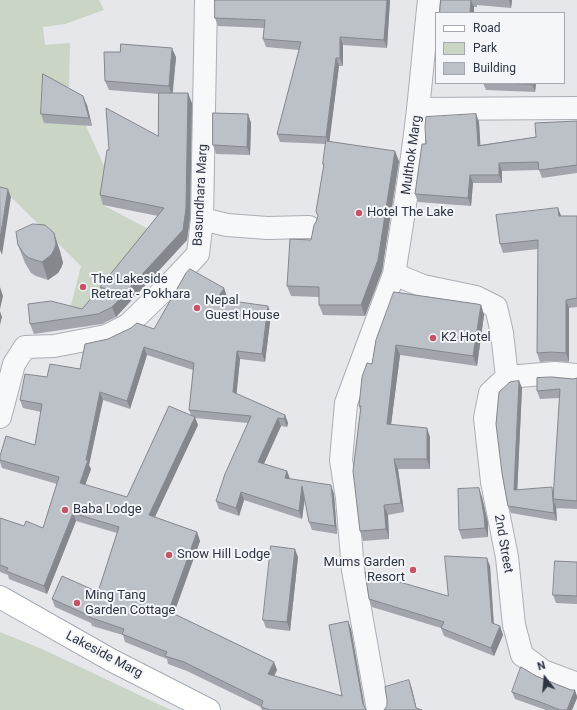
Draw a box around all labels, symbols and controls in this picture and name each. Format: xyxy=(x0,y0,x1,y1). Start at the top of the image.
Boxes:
legend xyxy=(435,12,565,84)
text: Road xyxy=(473,21,501,35)
text: Park xyxy=(473,41,497,55)
text: Building xyxy=(473,61,516,75)
street label: Multhok Marg xyxy=(399,114,425,196)
street label: Basundhara Marg xyxy=(191,144,211,246)
place label: Hotel The Lake xyxy=(367,205,454,221)
marker: Hotel The Lake xyxy=(354,208,364,218)
place label: The Lakeside Retreat - Pokhara xyxy=(91,272,190,303)
marker: The Lakeside Retreat - Pokhara xyxy=(78,282,88,292)
place label: Nepal Guest House xyxy=(205,293,280,324)
marker: Nepal Guest House xyxy=(192,303,202,313)
place label: K2 Hotel xyxy=(441,330,491,346)
marker: K2 Hotel xyxy=(428,333,438,343)
place label: Baba Lodge xyxy=(73,502,142,518)
marker: Baba Lodge xyxy=(60,505,70,515)
street label: 2nd Street xyxy=(490,513,516,575)
place label: Snow Hill Lodge xyxy=(177,547,270,563)
marker: Snow Hill Lodge xyxy=(164,550,174,560)
place label: Mums Garden Resort xyxy=(324,555,405,586)
marker: Mums Garden Resort xyxy=(408,565,418,575)
place label: Ming Tang Garden Cottage xyxy=(85,588,175,619)
marker: Ming Tang Garden Cottage xyxy=(72,598,82,608)
street label: Lakeside Marg xyxy=(63,628,145,682)
north arrow xyxy=(525,658,565,698)
text: N xyxy=(536,659,547,673)

